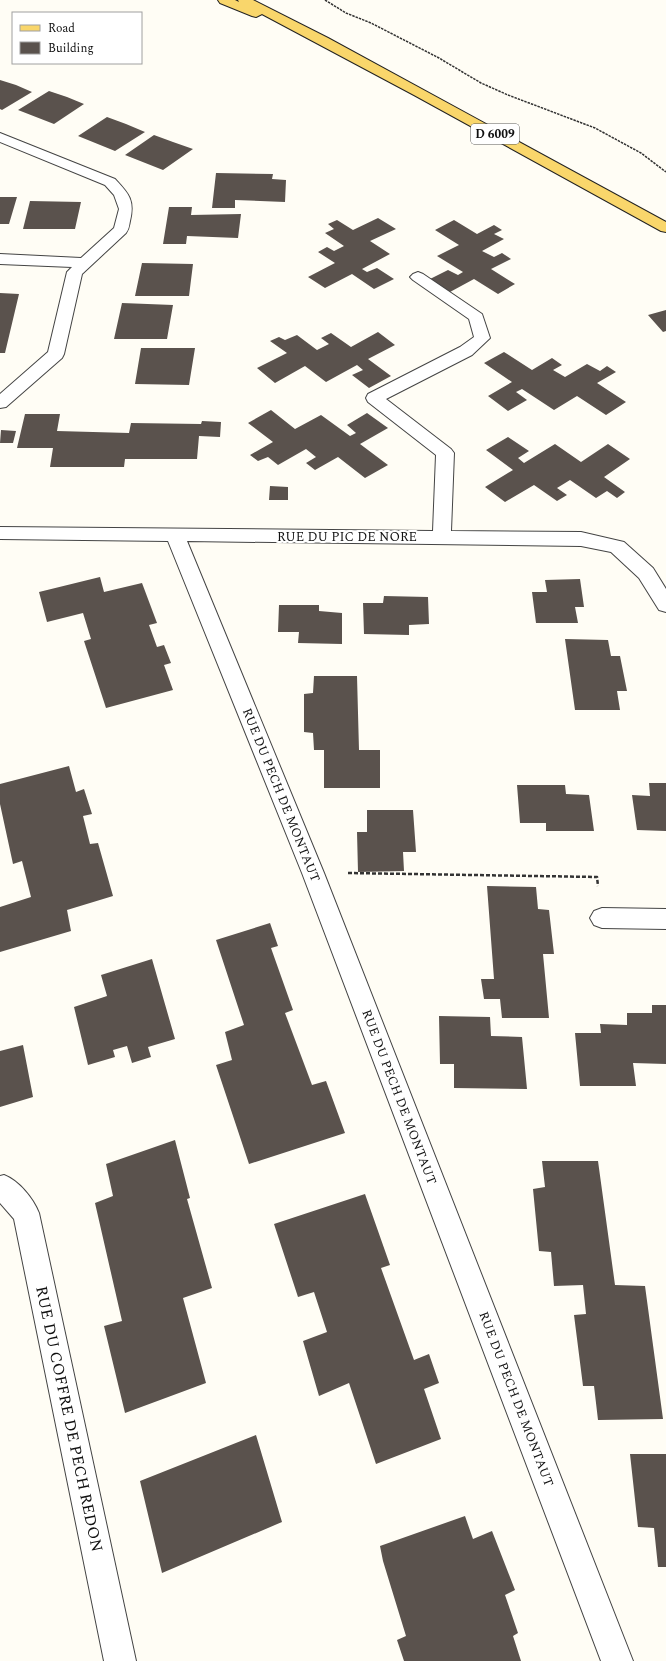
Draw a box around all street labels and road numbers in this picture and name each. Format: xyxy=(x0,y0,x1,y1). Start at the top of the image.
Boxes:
road number: D 6009 xyxy=(471,124,519,144)
street label: RUE DU PIC DE NORE xyxy=(277,527,417,547)
street label: RUE DU PECH DE MONTAUT xyxy=(237,705,325,885)
street label: RUE DU PECH DE MONTAUT xyxy=(356,1006,442,1188)
street label: RUE DU COFFRE DE PECH REDON xyxy=(29,1284,109,1554)
street label: RUE DU PECH DE MONTAUT xyxy=(473,1308,559,1490)

